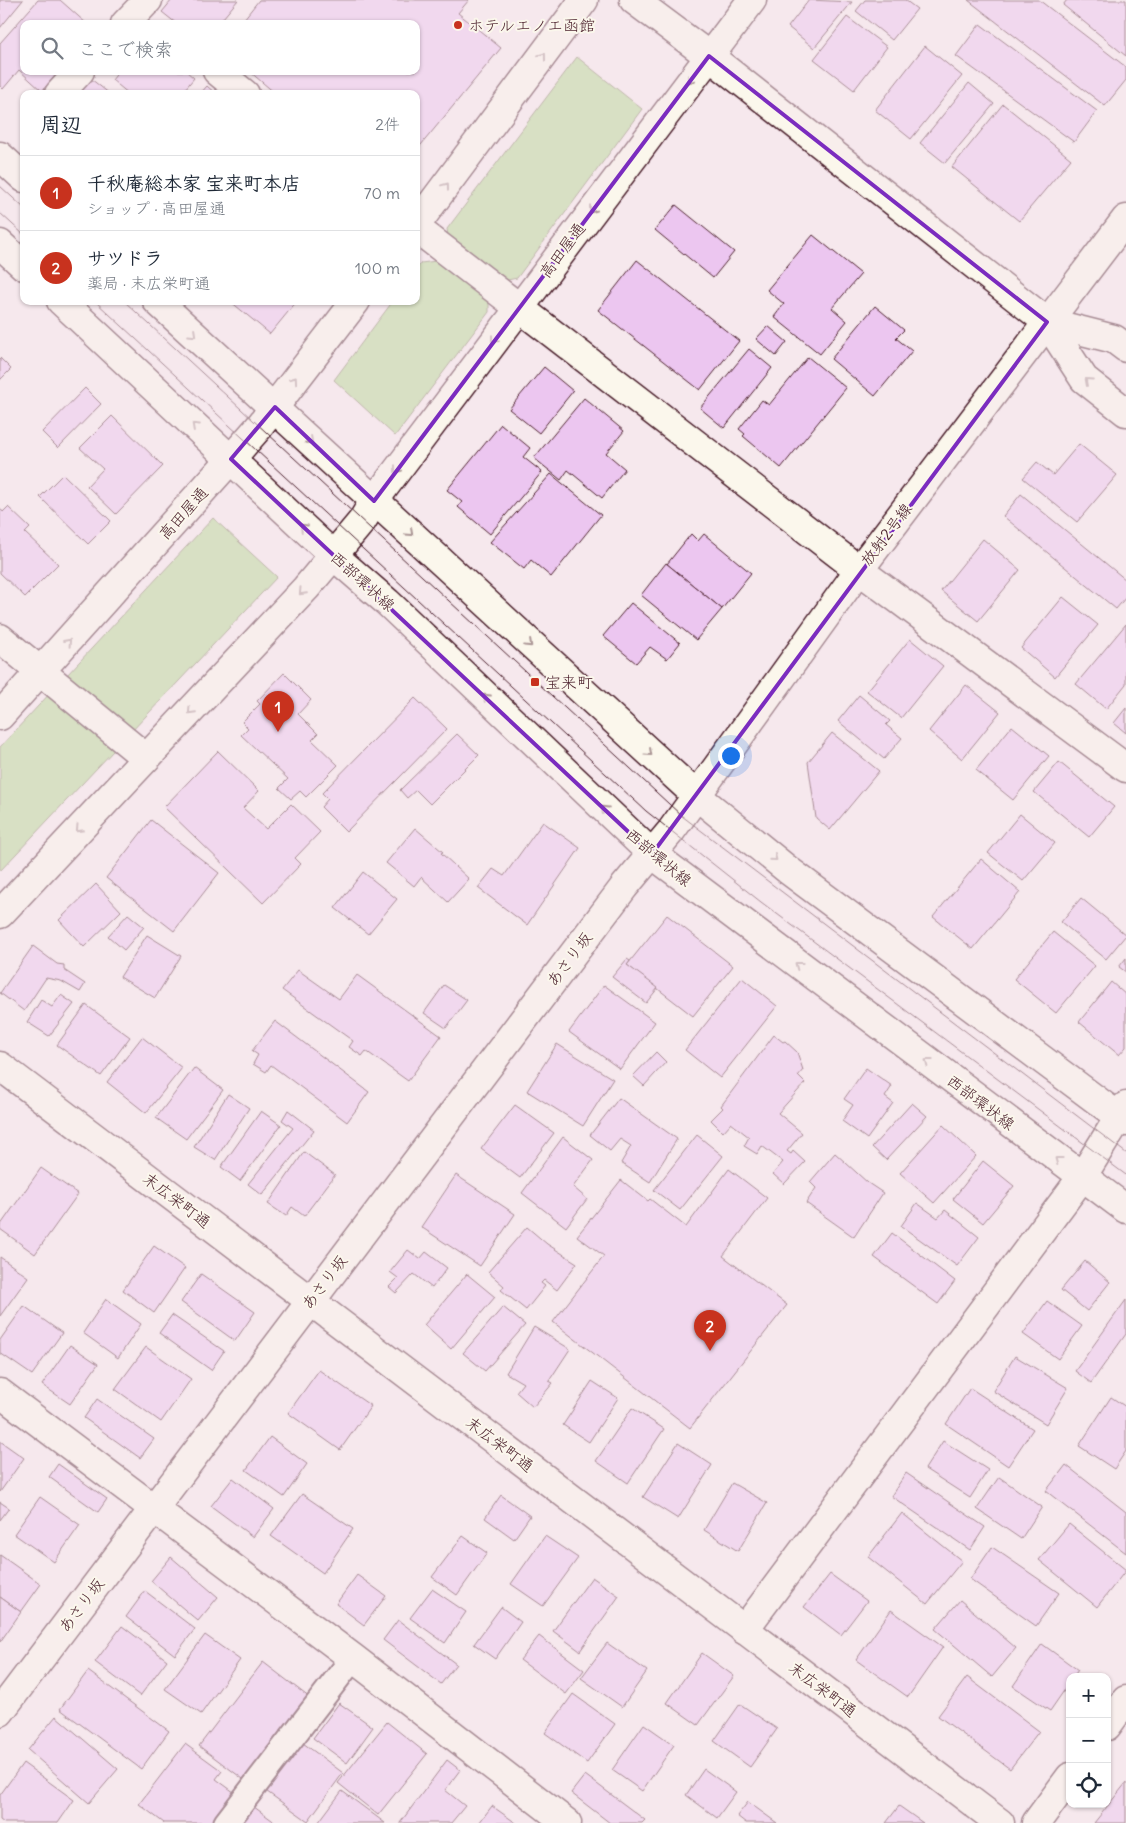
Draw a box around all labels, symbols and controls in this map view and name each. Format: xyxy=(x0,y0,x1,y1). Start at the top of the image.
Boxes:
place label: ホテルエノエ函館 xyxy=(468,15,595,35)
marker: ホテルエノエ函館 xyxy=(452,19,464,31)
search box xyxy=(20,20,420,75)
icon: search xyxy=(38,34,66,62)
text: ここで検索 xyxy=(78,37,173,61)
one-way arrow xyxy=(537,52,546,62)
one-way arrow xyxy=(688,74,696,83)
text: 周辺 xyxy=(40,111,82,138)
text: 2件 xyxy=(375,114,400,134)
text: 千秋庵総本家 宝来町本店 xyxy=(87,171,301,195)
text: 1 xyxy=(53,183,59,203)
text: 70 m xyxy=(364,183,400,203)
one-way arrow xyxy=(440,183,448,192)
text: ショップ · 高田屋通 xyxy=(87,198,226,218)
one-way arrow xyxy=(590,204,598,213)
street label: 高田屋通 xyxy=(535,218,589,282)
text: サツドラ xyxy=(87,246,163,270)
text: 2 xyxy=(52,258,60,278)
text: 100 m xyxy=(355,258,400,278)
text: 薬局 · 末広栄町通 xyxy=(87,273,210,293)
one-way arrow xyxy=(188,328,197,337)
one-way arrow xyxy=(492,334,500,343)
one-way arrow xyxy=(288,376,297,386)
one-way arrow xyxy=(1085,378,1094,387)
one-way arrow xyxy=(192,423,201,432)
one-way arrow xyxy=(304,435,313,444)
one-way arrow xyxy=(395,464,403,473)
street label: 高田屋通 xyxy=(154,483,212,543)
street label: 放射2号線 xyxy=(856,499,916,569)
one-way arrow xyxy=(299,524,308,533)
one-way arrow xyxy=(404,528,413,537)
street label: 西部環状線 xyxy=(327,547,399,615)
one-way arrow xyxy=(299,587,308,596)
one-way arrow xyxy=(63,638,72,647)
one-way arrow xyxy=(524,638,533,647)
place label: 宝来町 xyxy=(545,672,593,692)
marker: 宝来町 xyxy=(529,676,541,688)
pin: 1 xyxy=(262,691,294,732)
one-way arrow xyxy=(483,694,492,703)
one-way arrow xyxy=(188,705,197,714)
your location xyxy=(718,743,744,769)
one-way arrow xyxy=(644,747,653,756)
one-way arrow xyxy=(600,806,609,815)
one-way arrow xyxy=(76,824,85,833)
street label: 西部環状線 xyxy=(622,824,696,890)
one-way arrow xyxy=(768,852,777,861)
street label: あさり坂 xyxy=(542,928,596,990)
one-way arrow xyxy=(794,962,804,971)
one-way arrow xyxy=(925,1060,934,1068)
street label: 西部環状線 xyxy=(943,1070,1019,1134)
one-way arrow xyxy=(1054,1157,1064,1166)
street label: 末広栄町通 xyxy=(139,1168,215,1232)
street label: あさり坂 xyxy=(297,1251,351,1313)
pin: 2 xyxy=(694,1310,726,1351)
street label: 末広栄町通 xyxy=(462,1412,538,1476)
street label: あさり坂 xyxy=(54,1574,108,1636)
street label: 末広栄町通 xyxy=(785,1657,861,1721)
map controls xyxy=(1066,1673,1111,1808)
button: + xyxy=(1066,1673,1111,1718)
button: − xyxy=(1066,1718,1111,1763)
button: locate xyxy=(1066,1763,1111,1808)

